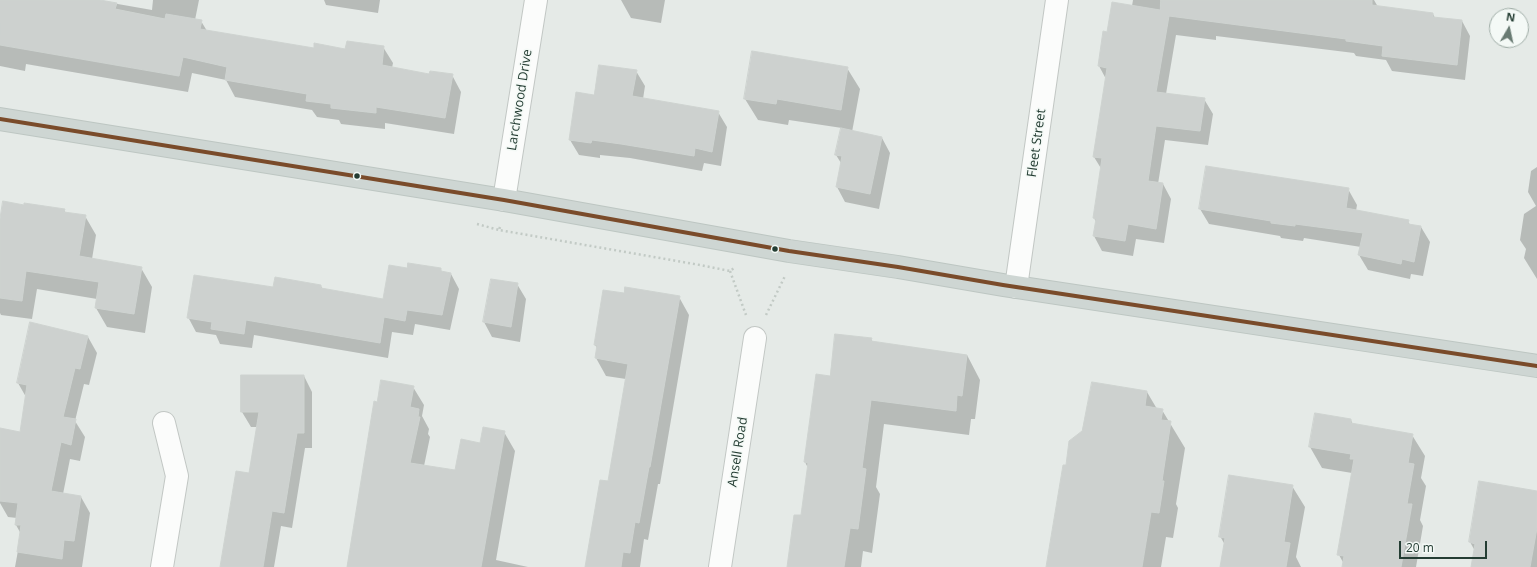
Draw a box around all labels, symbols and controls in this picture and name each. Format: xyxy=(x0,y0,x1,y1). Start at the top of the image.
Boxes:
north arrow xyxy=(1489,8,1529,48)
text: N xyxy=(1505,9,1516,25)
street label: Larchwood Drive xyxy=(504,48,536,152)
street label: Fleet Street xyxy=(1024,108,1050,178)
unlabelled marker xyxy=(352,171,362,181)
unlabelled marker xyxy=(770,244,780,254)
street label: Ansell Road xyxy=(725,416,751,488)
scale bar xyxy=(1401,533,1489,559)
text: 20 m xyxy=(1406,539,1434,556)

